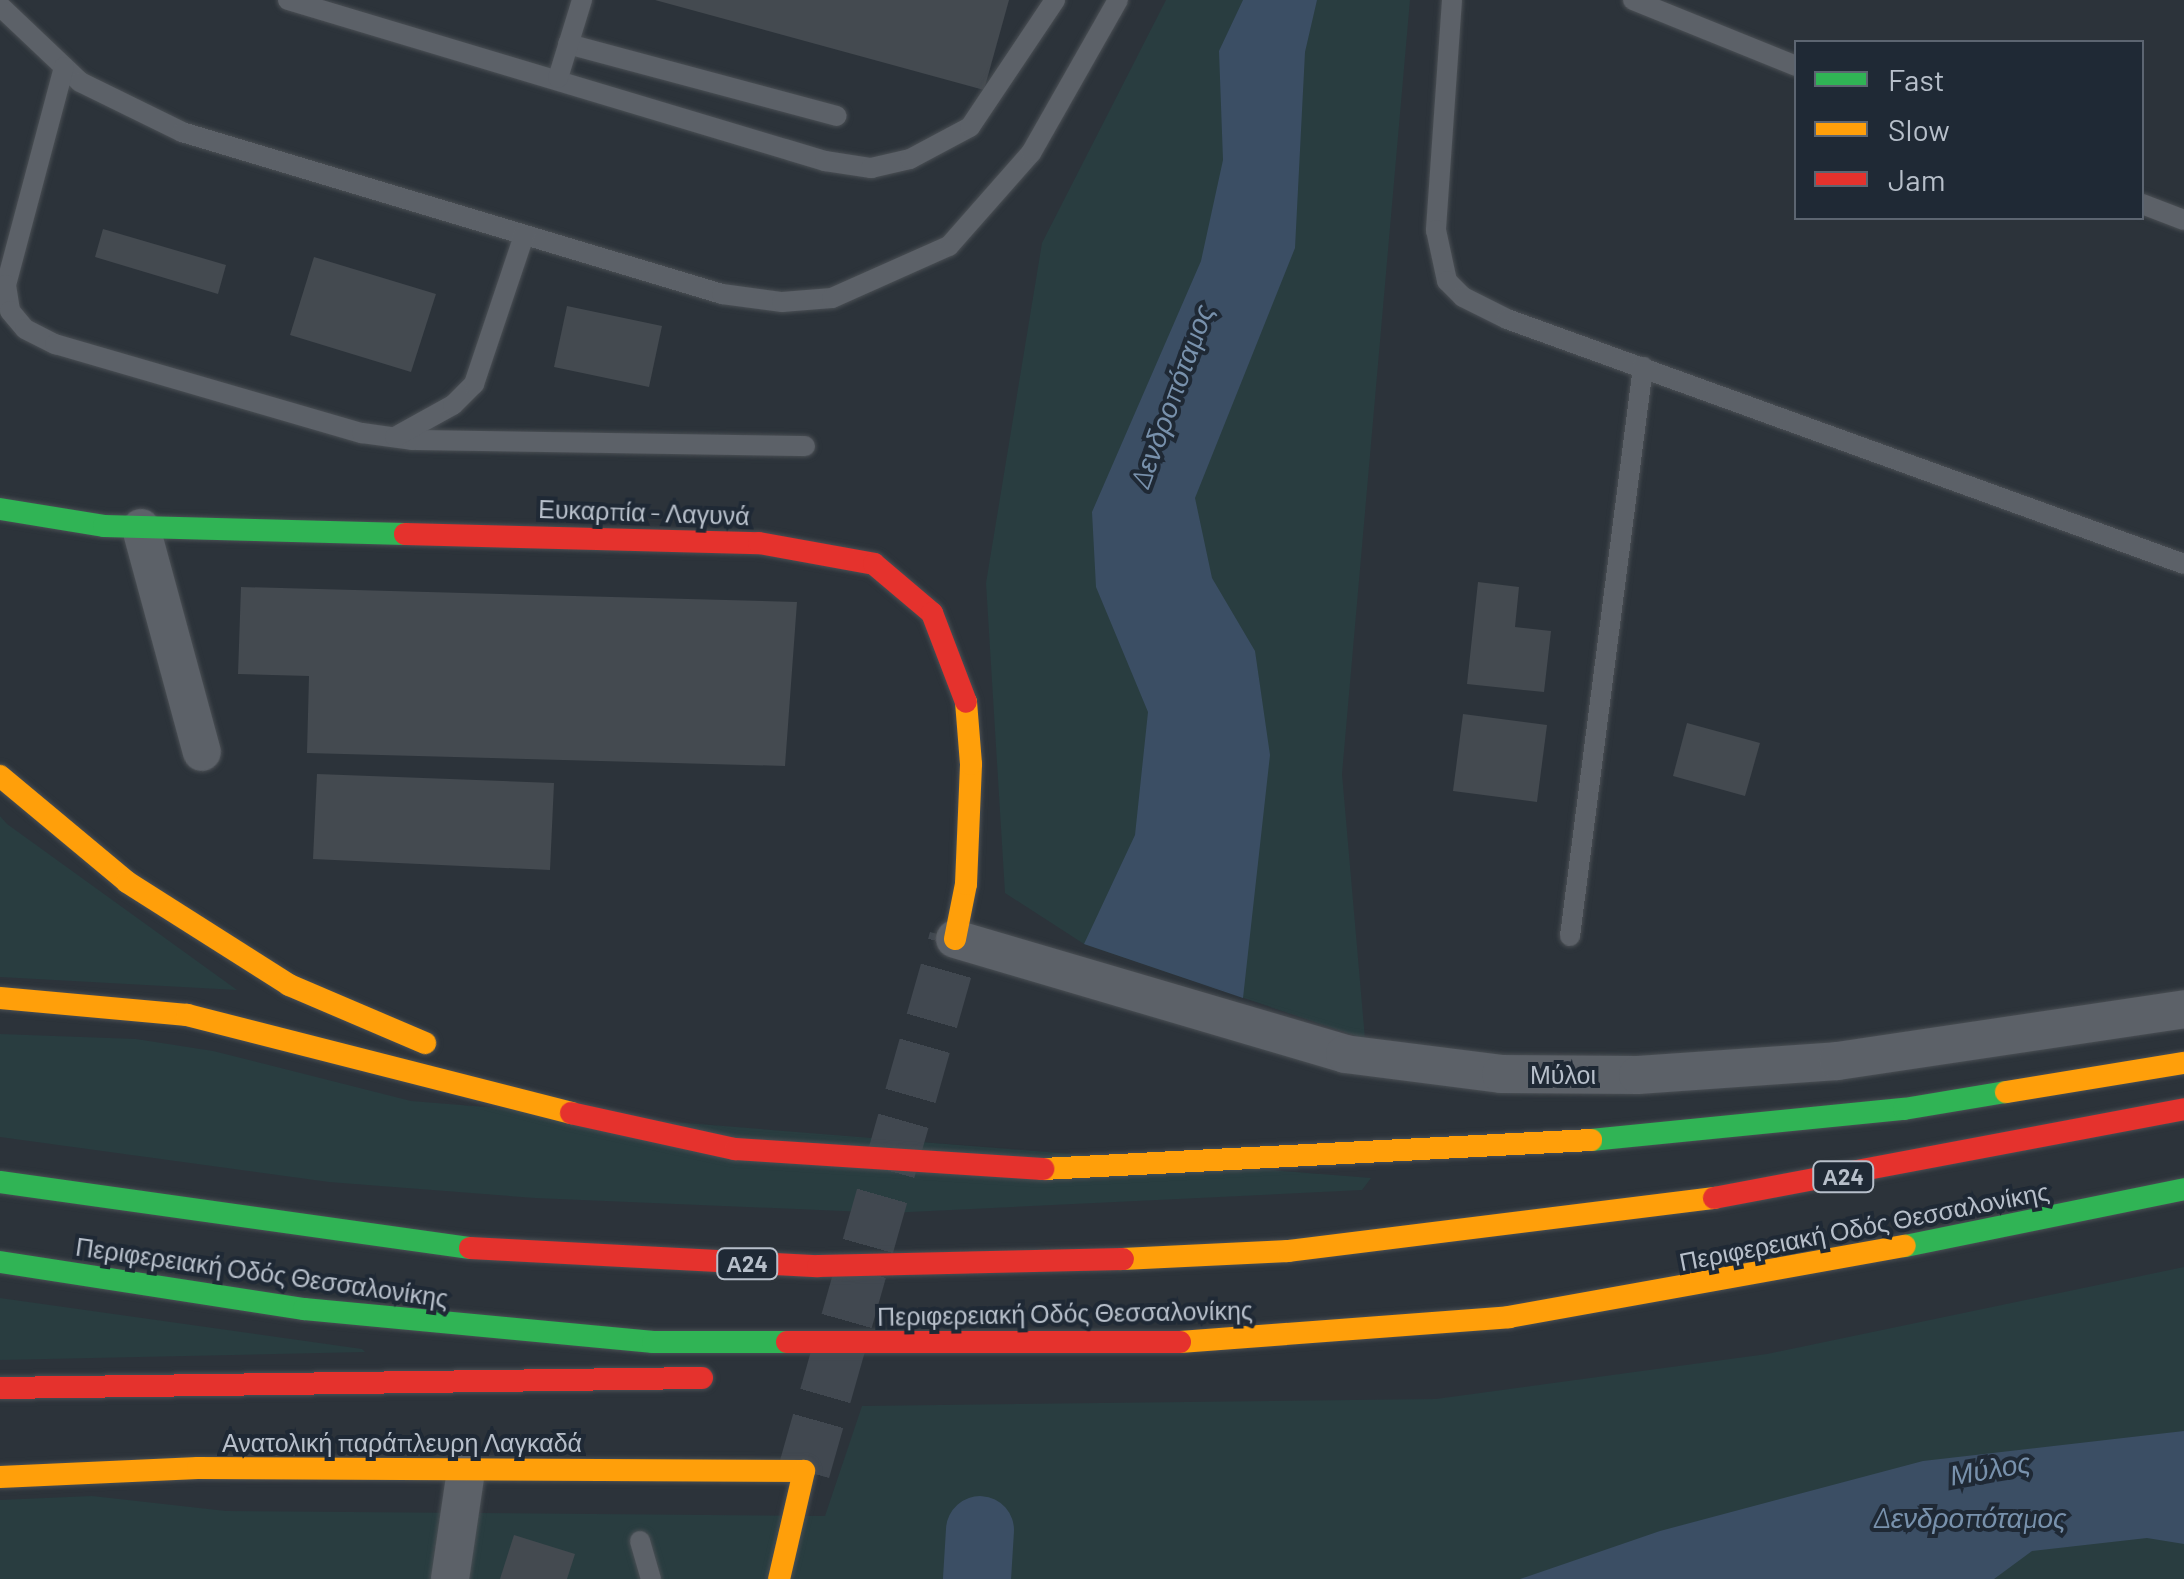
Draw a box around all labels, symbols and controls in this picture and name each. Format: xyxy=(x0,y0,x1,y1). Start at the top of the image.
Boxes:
legend xyxy=(1794,40,2144,220)
text: Fast xyxy=(1888,61,1945,97)
text: Slow xyxy=(1888,111,1950,147)
text: Jam xyxy=(1888,161,1945,197)
water label: Δενδροπόταμος xyxy=(1122,299,1220,493)
street label: Ευκαρπία - Λαγυνά xyxy=(538,493,750,531)
street label: Μύλοι xyxy=(1530,1059,1596,1089)
road number: Α24 xyxy=(1810,1160,1876,1194)
street label: Περιφερειακή Οδός Θεσσαλονίκης xyxy=(1677,1175,2051,1277)
street label: Περιφερειακή Οδός Θεσσαλονίκης xyxy=(74,1231,450,1313)
road number: Α24 xyxy=(714,1247,780,1281)
street label: Περιφερειακή Οδός Θεσσαλονίκης xyxy=(877,1295,1253,1331)
street label: Ανατολική παράπλευρη Λαγκαδά xyxy=(222,1427,582,1457)
water label: Μύλος xyxy=(1947,1444,2033,1492)
water label: Δενδροπόταμος xyxy=(1873,1500,2067,1534)

